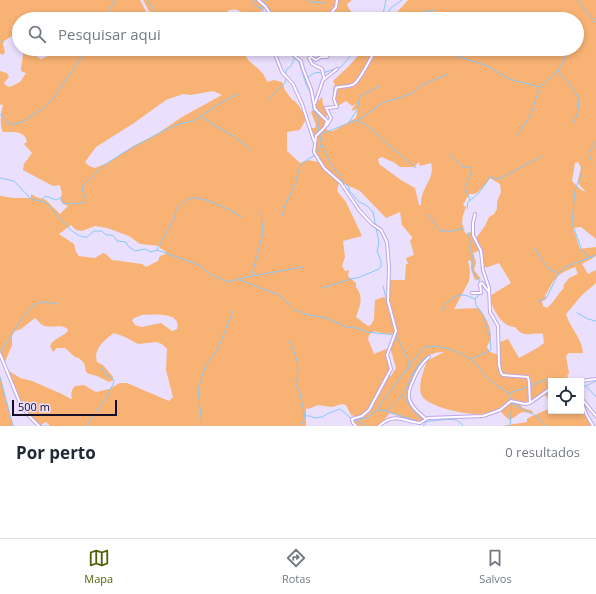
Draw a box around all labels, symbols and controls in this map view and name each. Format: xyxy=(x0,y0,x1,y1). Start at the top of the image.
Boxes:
search box xyxy=(12,12,584,56)
icon: search xyxy=(26,23,48,45)
text: Pesquisar aqui xyxy=(58,24,161,44)
map controls xyxy=(548,378,584,414)
button: locate xyxy=(548,378,584,414)
scale bar xyxy=(12,398,117,417)
text: 500 m xyxy=(18,399,50,414)
text: Por perto xyxy=(16,441,96,464)
text: 0 resultados xyxy=(505,443,580,461)
tab: Mapa xyxy=(84,547,113,586)
tab: Rotas xyxy=(282,547,311,586)
tab: Salvos xyxy=(479,547,512,586)

